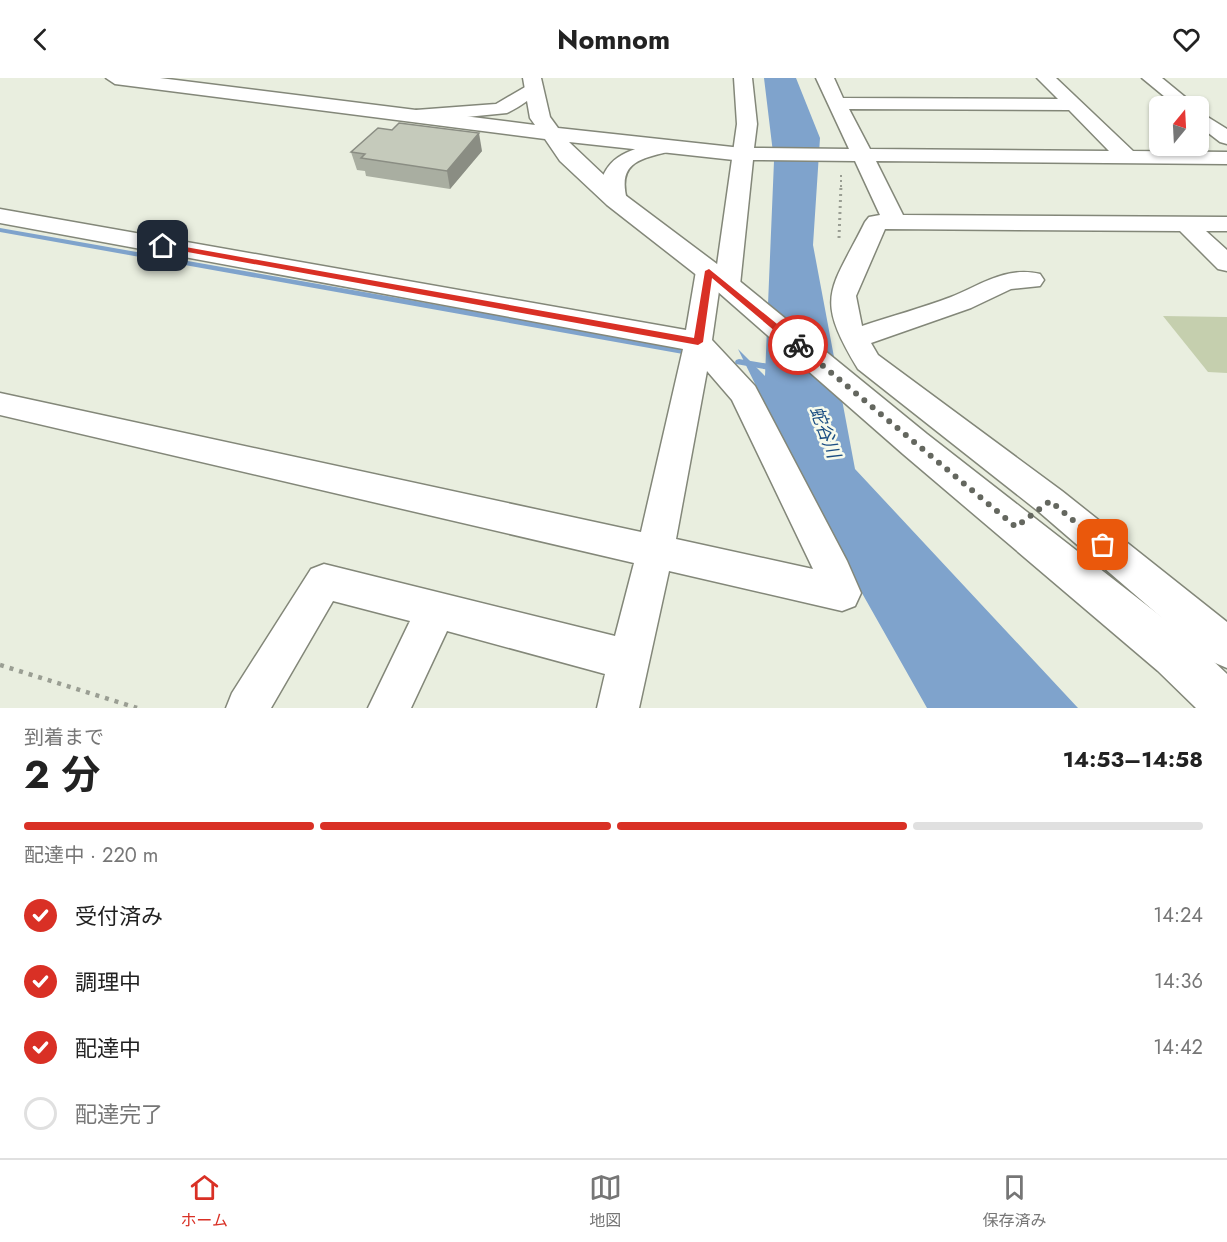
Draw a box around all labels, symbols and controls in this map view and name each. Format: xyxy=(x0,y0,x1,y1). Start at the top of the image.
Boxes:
text: Nomnom xyxy=(557,20,670,59)
icon: back xyxy=(24,23,57,56)
icon: heart xyxy=(1170,23,1203,56)
north arrow xyxy=(1149,96,1209,156)
map controls xyxy=(1149,96,1209,156)
pin xyxy=(137,220,188,271)
icon: home xyxy=(146,229,179,262)
courier xyxy=(768,315,828,375)
icon: bike xyxy=(782,329,815,362)
water label: 蛇谷川 xyxy=(803,402,848,464)
pin xyxy=(1077,519,1128,570)
icon: bag xyxy=(1086,528,1119,561)
text: 到着まで xyxy=(24,723,104,752)
text: 14:53–14:58 xyxy=(1063,743,1203,775)
text: 2 分 xyxy=(24,746,100,803)
text: 配達中 · 220 m xyxy=(24,841,158,870)
icon: check xyxy=(24,899,57,932)
text: 受付済み xyxy=(75,900,163,932)
text: 14:24 xyxy=(1153,901,1203,930)
icon: check xyxy=(24,965,57,998)
text: 調理中 xyxy=(75,966,141,998)
text: 14:36 xyxy=(1154,967,1203,996)
icon: check xyxy=(24,1031,57,1064)
text: 配達中 xyxy=(75,1032,141,1064)
text: 14:42 xyxy=(1153,1033,1203,1062)
text: 配達完了 xyxy=(75,1098,163,1130)
tab: ホーム xyxy=(180,1171,228,1232)
tab: 地図 xyxy=(589,1171,622,1232)
tab: 保存済み xyxy=(983,1171,1047,1232)

